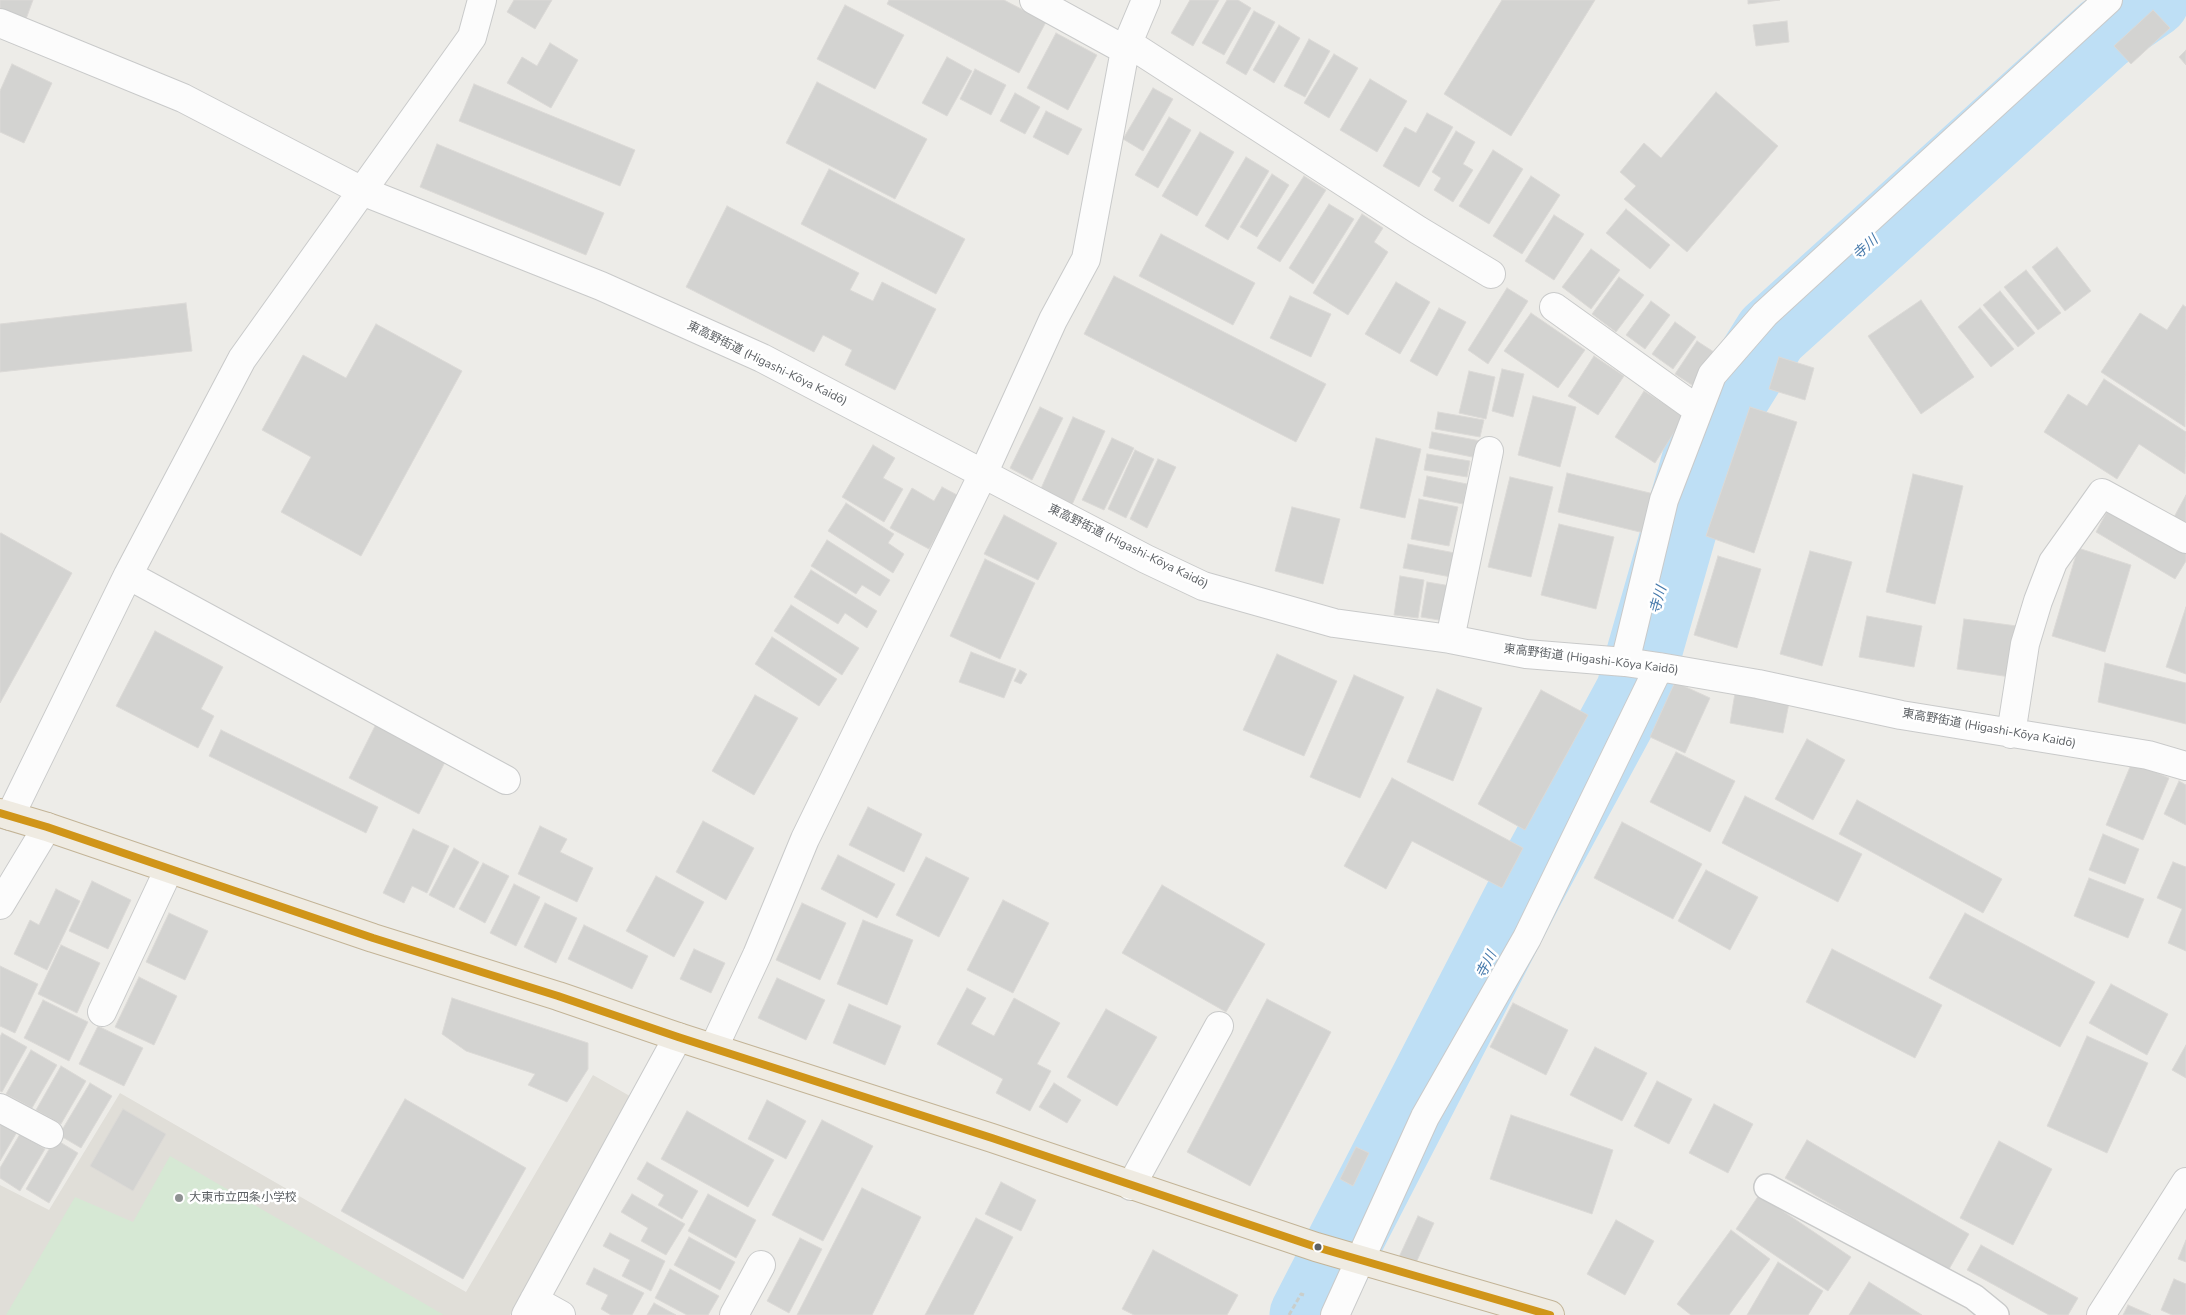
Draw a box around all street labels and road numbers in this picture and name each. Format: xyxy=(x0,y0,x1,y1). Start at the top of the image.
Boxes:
street label: 東高野街道 (Higashi-Kōya Kaidō) xyxy=(685,319,849,409)
street label: 東高野街道 (Higashi-Kōya Kaidō) xyxy=(1046,502,1210,592)
street label: 東高野街道 (Higashi-Kōya Kaidō) xyxy=(1503,642,1679,678)
street label: 東高野街道 (Higashi-Kōya Kaidō) xyxy=(1901,707,2077,751)

